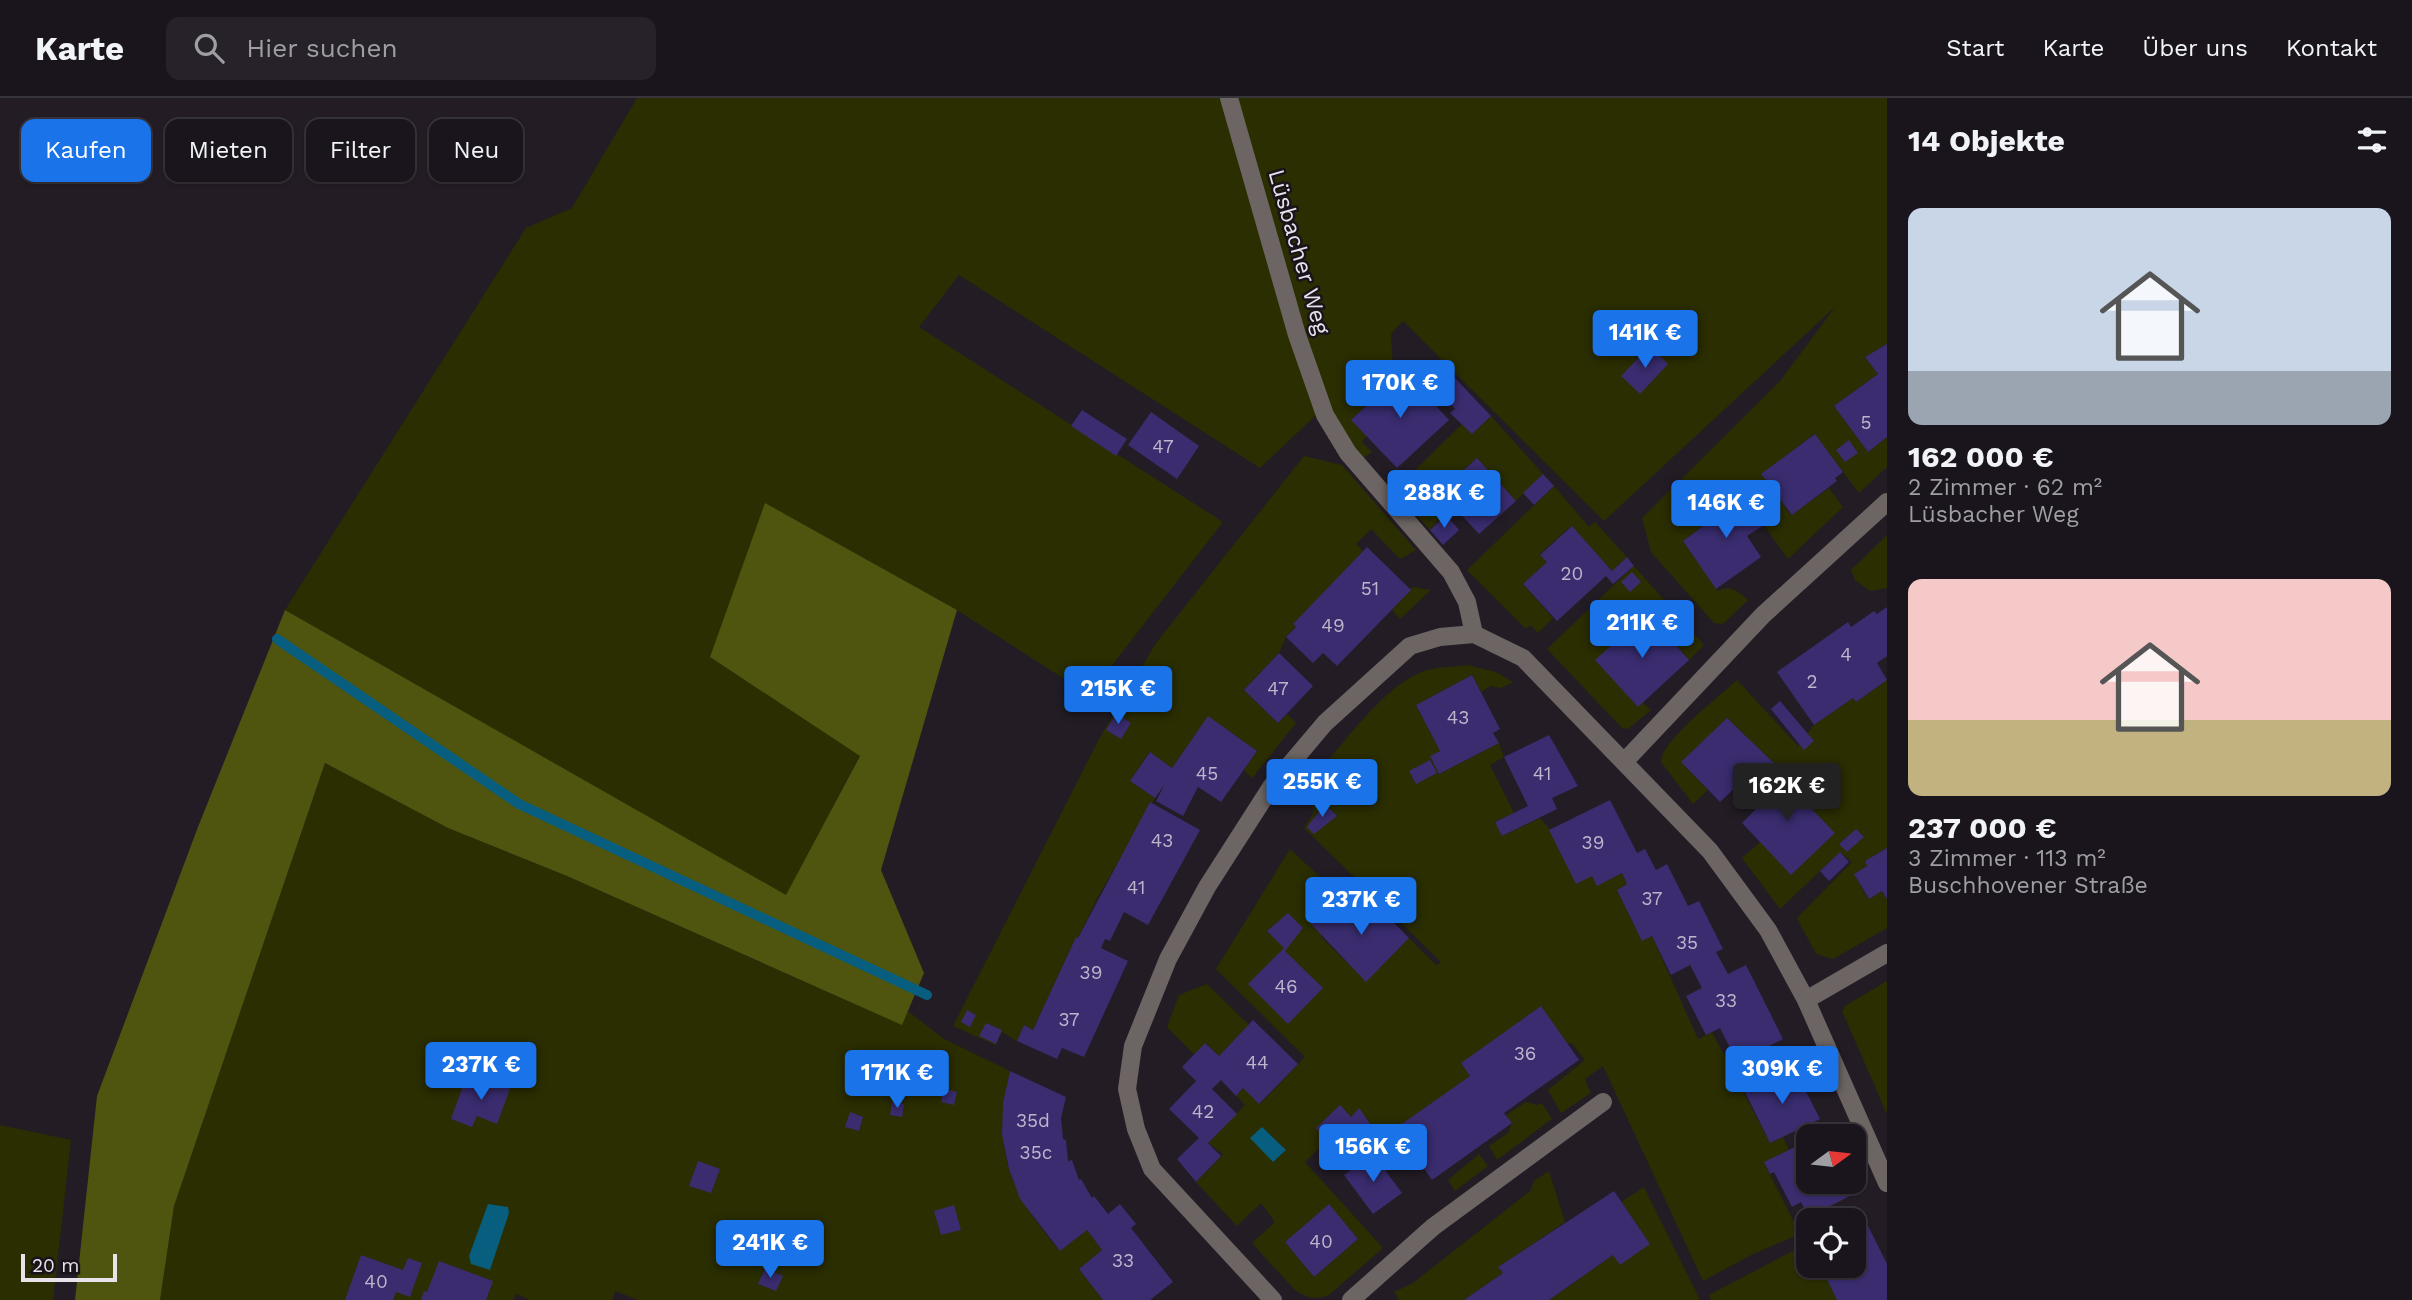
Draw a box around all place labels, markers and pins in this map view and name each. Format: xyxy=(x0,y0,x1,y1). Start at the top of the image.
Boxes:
pin: 141K € xyxy=(1588,310,1702,370)
pin: 170K € xyxy=(1343,360,1457,420)
pin: 288K € xyxy=(1387,470,1501,530)
pin: 146K € xyxy=(1669,480,1783,540)
pin: 211K € xyxy=(1585,601,1699,660)
pin: 215K € xyxy=(1061,666,1175,726)
pin: 255K € xyxy=(1265,760,1379,819)
pin: 162K € xyxy=(1730,764,1844,823)
pin: 237K € xyxy=(1304,878,1418,937)
pin: 237K € xyxy=(424,1042,538,1102)
pin: 309K € xyxy=(1725,1046,1839,1106)
pin: 171K € xyxy=(840,1051,954,1110)
pin: 156K € xyxy=(1316,1124,1430,1184)
pin: 241K € xyxy=(713,1220,827,1280)

